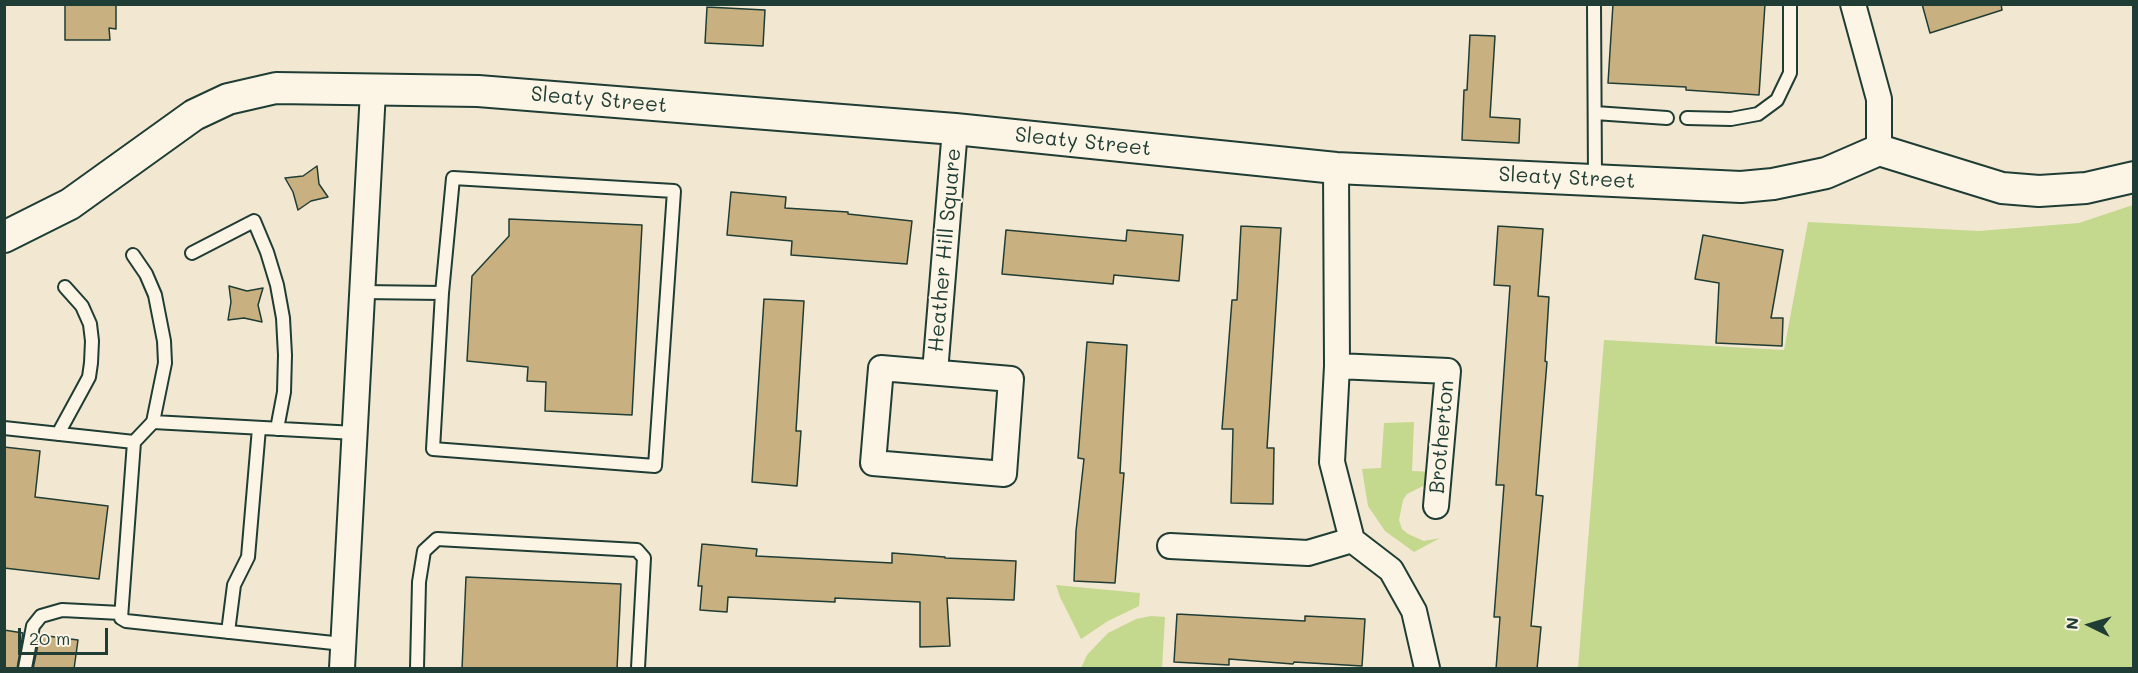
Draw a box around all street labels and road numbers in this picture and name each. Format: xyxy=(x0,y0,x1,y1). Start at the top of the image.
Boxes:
street label: Sleaty Street xyxy=(530,81,668,119)
street label: Sleaty Street xyxy=(1014,122,1152,162)
street label: Heather Hill Square xyxy=(924,147,966,353)
street label: Sleaty Street xyxy=(1498,162,1636,194)
street label: Brotherton xyxy=(1424,379,1460,495)

